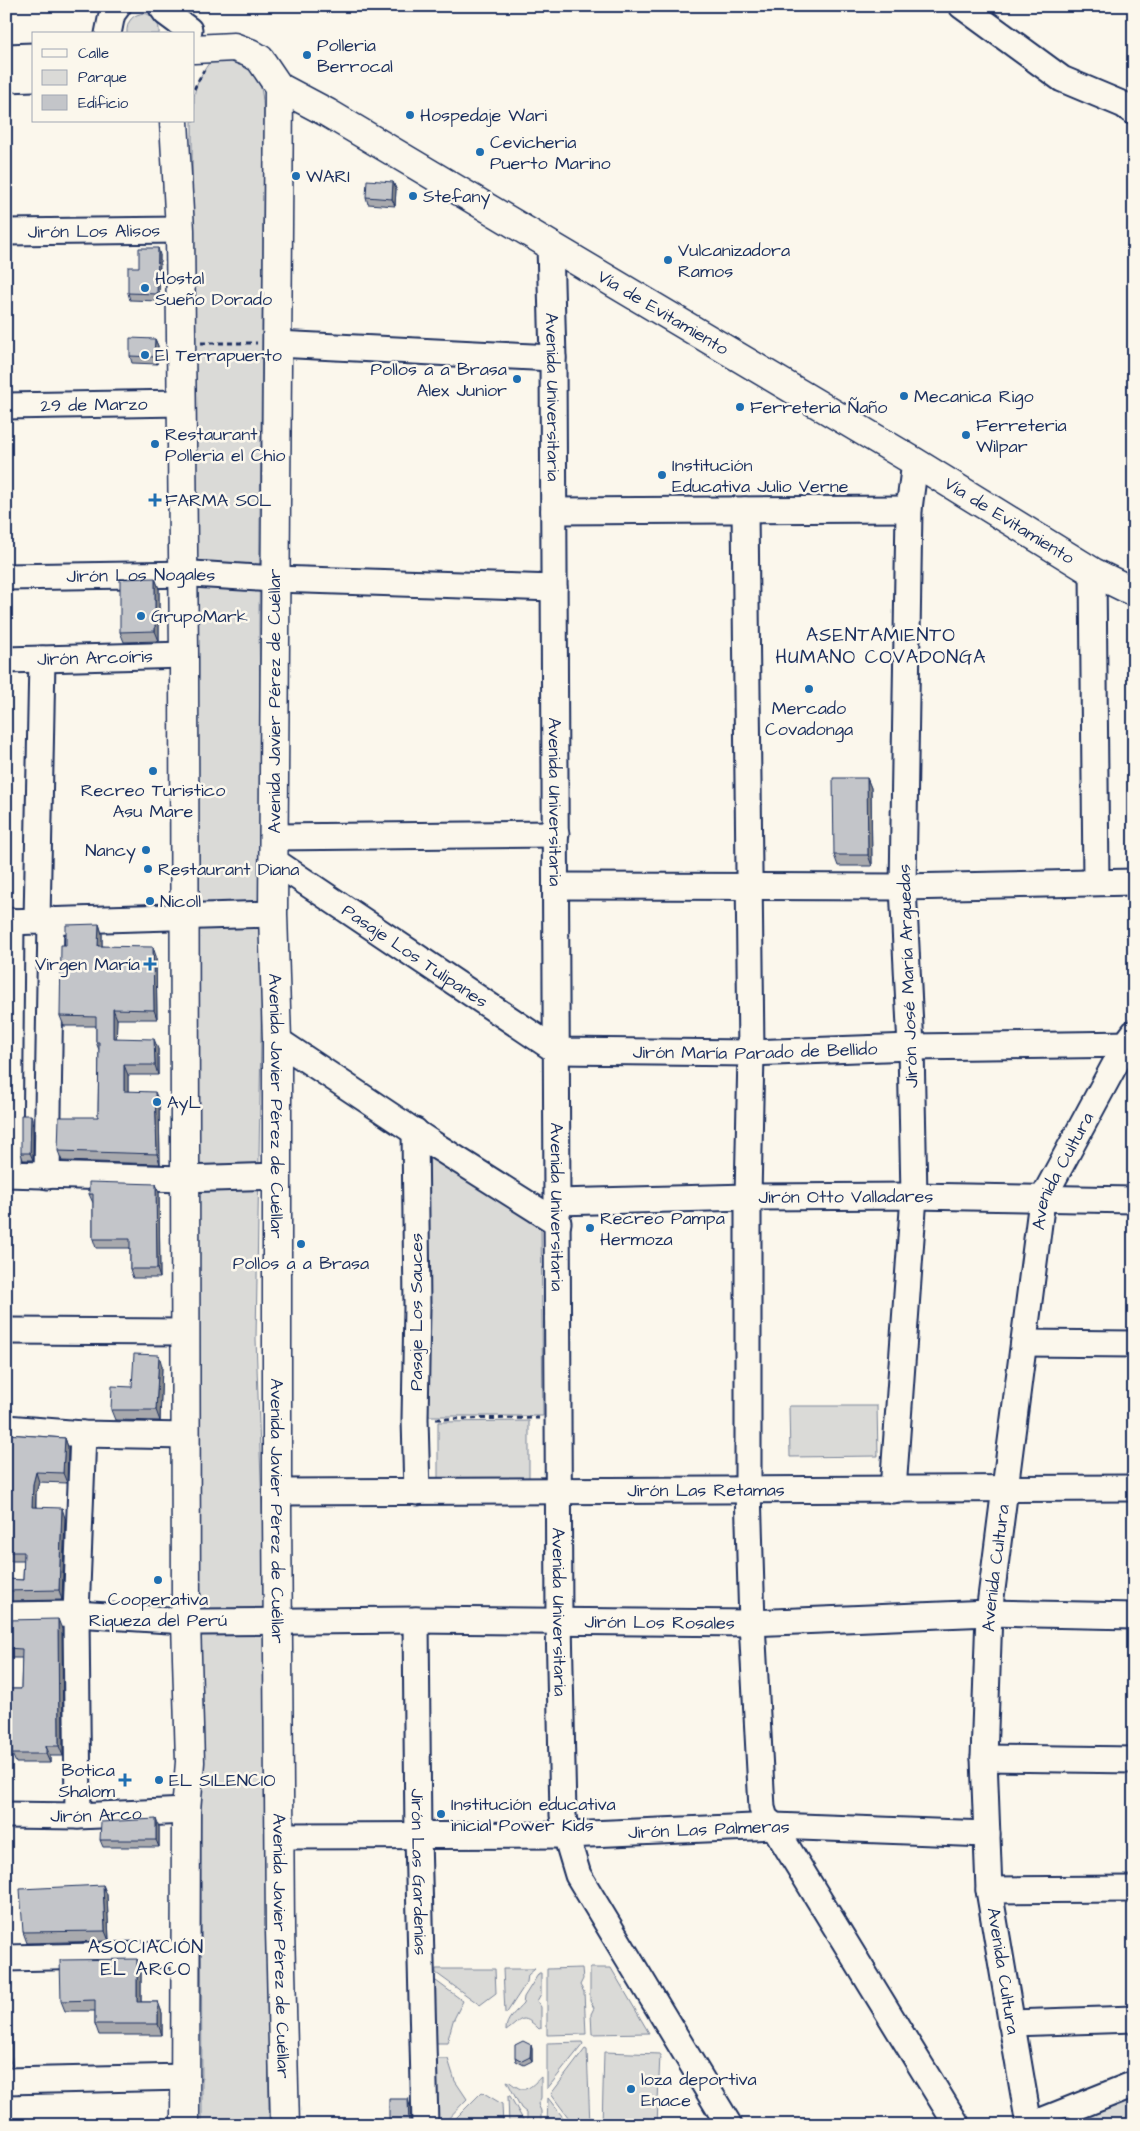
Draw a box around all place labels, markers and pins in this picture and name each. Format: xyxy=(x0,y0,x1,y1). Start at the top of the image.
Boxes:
place label: Polleria Berrocal xyxy=(317,33,393,79)
marker: Polleria Berrocal xyxy=(301,49,313,61)
place label: Hospedaje Wari xyxy=(420,103,547,128)
marker: Hospedaje Wari xyxy=(404,109,416,121)
place label: Cevicheria Puerto Marino xyxy=(490,130,611,176)
marker: Cevicheria Puerto Marino xyxy=(474,146,486,158)
place label: WARI xyxy=(306,164,350,189)
marker: WARI xyxy=(290,170,302,182)
place label: Stefany xyxy=(423,184,490,210)
marker: Stefany xyxy=(407,190,419,202)
place label: Vulcanizadora Ramos xyxy=(678,238,790,284)
marker: Vulcanizadora Ramos xyxy=(662,254,674,266)
place label: Hostal Sueño Dorado xyxy=(155,266,272,312)
marker: Hostal Sueño Dorado xyxy=(139,282,151,294)
place label: El Terrapuerto xyxy=(155,343,282,368)
marker: El Terrapuerto xyxy=(139,349,151,361)
place label: Pollos a a Brasa Alex Junior xyxy=(371,357,507,403)
marker: Pollos a a Brasa Alex Junior xyxy=(511,373,523,385)
place label: Mecanica Rigo xyxy=(914,384,1034,410)
marker: Mecanica Rigo xyxy=(898,390,910,402)
place label: Ferreteria Ñaño xyxy=(750,395,887,420)
marker: Ferreteria Ñaño xyxy=(734,401,746,413)
place label: Ferreteria Wilpar xyxy=(976,413,1067,459)
place label: Restaurant Polleria el Chio xyxy=(165,422,285,468)
marker: Ferreteria Wilpar xyxy=(960,429,972,441)
marker: Restaurant Polleria el Chio xyxy=(149,438,161,450)
place label: Institución Educativa Julio Verne xyxy=(672,453,849,499)
marker: Institución Educativa Julio Verne xyxy=(656,469,668,481)
place label: FARMA SOL xyxy=(165,488,272,513)
marker: FARMA SOL xyxy=(149,494,161,506)
place label: GrupoMark xyxy=(151,604,248,629)
marker: GrupoMark xyxy=(135,610,147,622)
marker: Mercado Covadonga xyxy=(803,683,815,695)
place label: Mercado Covadonga xyxy=(765,696,853,743)
marker: Recreo Turistico Asu Mare xyxy=(147,765,159,777)
place label: Recreo Turistico Asu Mare xyxy=(81,778,225,824)
place label: Nancy xyxy=(85,838,136,864)
marker: Nancy xyxy=(140,844,152,856)
place label: Restaurant Diana xyxy=(158,857,299,882)
marker: Restaurant Diana xyxy=(142,863,154,875)
place label: Nicoll xyxy=(160,889,201,914)
marker: Nicoll xyxy=(144,895,156,907)
place label: Virgen María xyxy=(35,952,140,978)
marker: Virgen María xyxy=(144,958,156,970)
place label: AyL xyxy=(167,1090,201,1116)
marker: AyL xyxy=(151,1096,163,1108)
place label: Recreo Pampa Hermoza xyxy=(600,1206,725,1252)
marker: Recreo Pampa Hermoza xyxy=(584,1222,596,1234)
marker: Pollos a a Brasa xyxy=(295,1238,307,1250)
place label: Pollos a a Brasa xyxy=(233,1251,369,1276)
marker: Cooperativa Riqueza del Perú xyxy=(152,1574,164,1586)
place label: Cooperativa Riqueza del Perú xyxy=(89,1587,227,1633)
place label: Botica Shalom xyxy=(58,1758,115,1804)
place label: EL SILENCIO xyxy=(169,1768,276,1793)
marker: Botica Shalom xyxy=(119,1774,131,1786)
marker: EL SILENCIO xyxy=(153,1774,165,1786)
place label: Institución educativa inicial Power Kids xyxy=(451,1792,616,1838)
marker: Institución educativa inicial Power Kids xyxy=(435,1808,447,1820)
place label: loza deportiva Enace xyxy=(641,2067,757,2113)
marker: loza deportiva Enace xyxy=(625,2083,637,2095)

